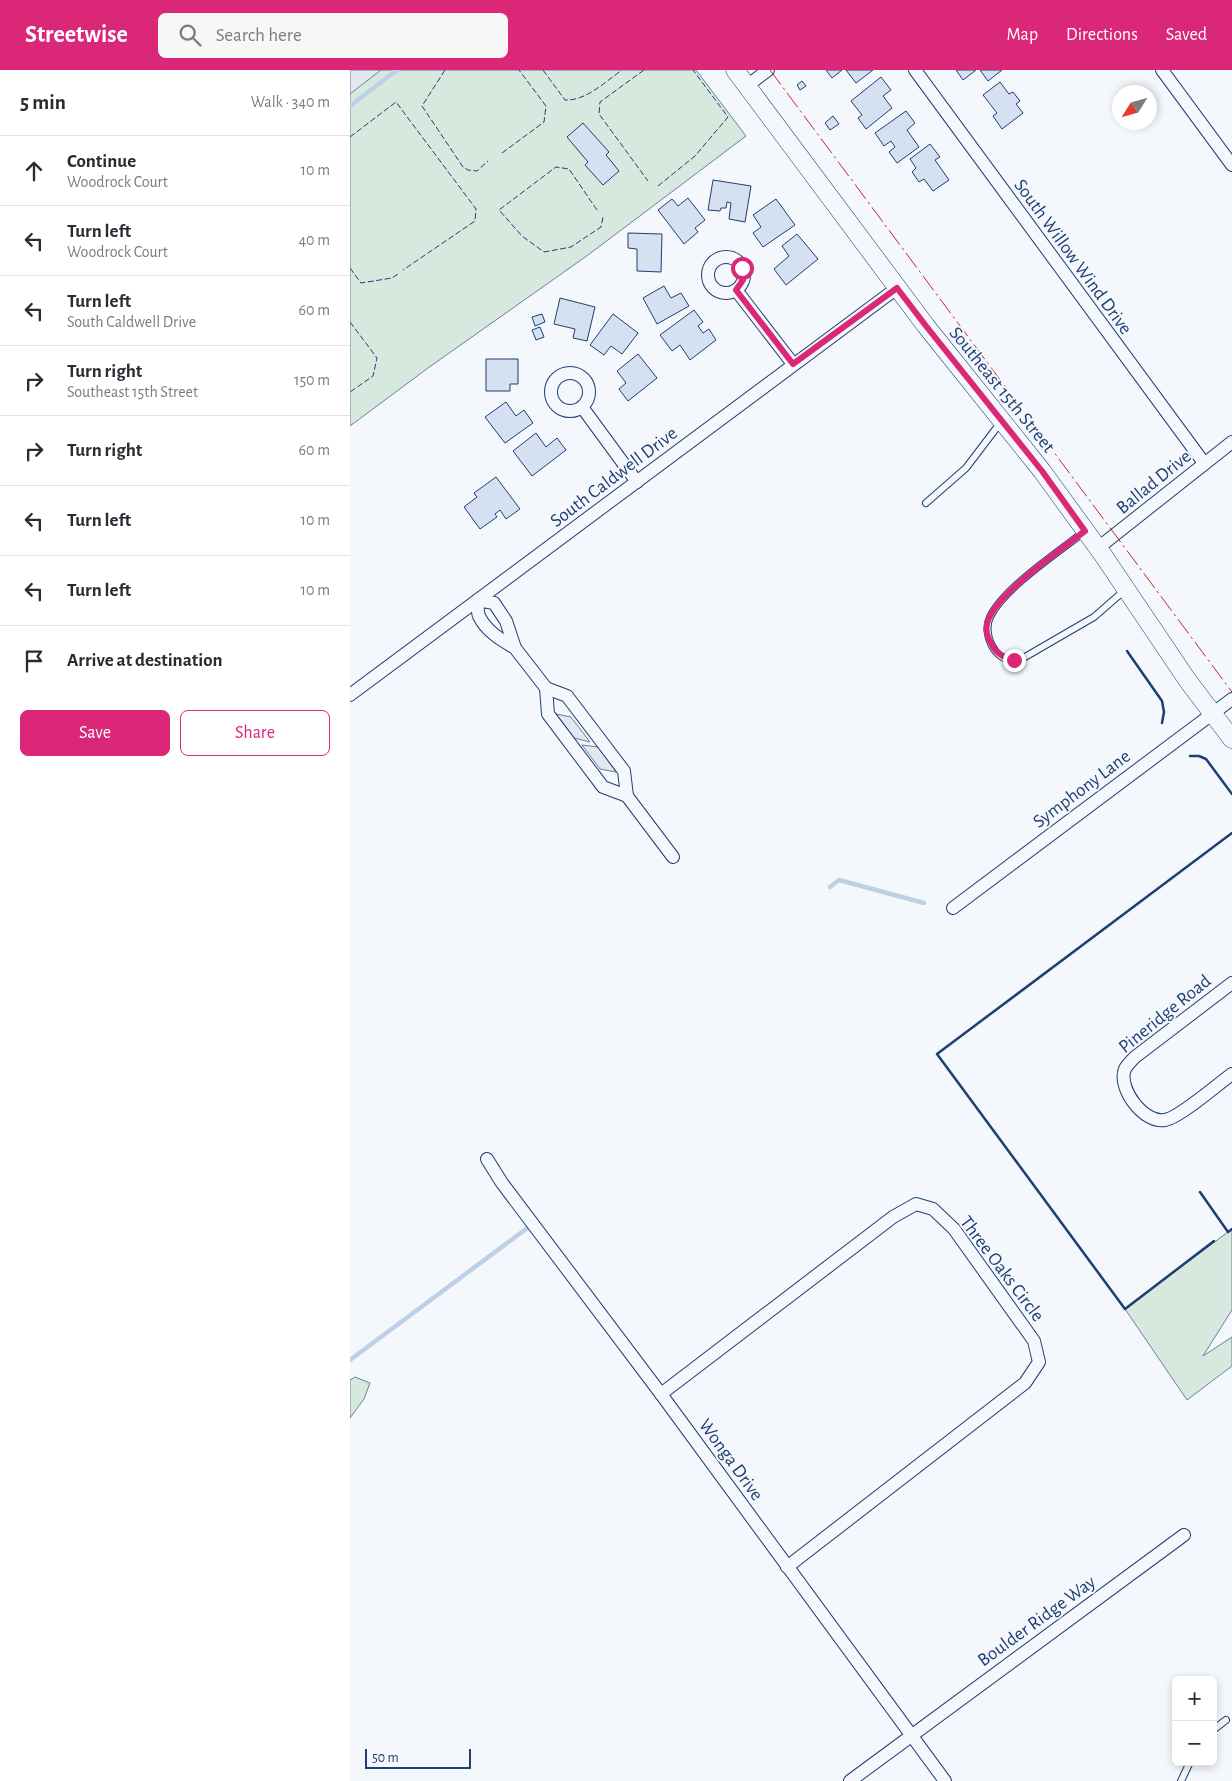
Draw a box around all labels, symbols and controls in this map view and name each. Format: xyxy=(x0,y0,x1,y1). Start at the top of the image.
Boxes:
search box xyxy=(158,13,508,58)
icon: search xyxy=(176,21,204,49)
text: Streetwise xyxy=(25,23,128,47)
text: Search here xyxy=(216,26,302,45)
text: Map xyxy=(1007,26,1038,44)
text: Directions xyxy=(1066,26,1138,44)
text: Saved xyxy=(1166,26,1207,44)
north arrow xyxy=(1112,85,1157,130)
text: 5 min xyxy=(20,92,66,113)
text: Walk · 340 m xyxy=(251,94,330,110)
text: Continue xyxy=(67,152,136,171)
icon: ahead xyxy=(20,157,48,185)
text: 10 m xyxy=(301,162,330,178)
text: Woodrock Court xyxy=(67,174,168,190)
street label: South Willow Wind Drive xyxy=(1010,176,1135,338)
text: Turn left xyxy=(67,222,131,241)
icon: left xyxy=(20,227,48,255)
text: 40 m xyxy=(298,232,330,248)
text: Woodrock Court xyxy=(67,244,168,260)
route start xyxy=(731,257,754,280)
text: Turn left xyxy=(67,292,131,311)
icon: left xyxy=(20,297,48,325)
text: 60 m xyxy=(299,302,330,318)
text: South Caldwell Drive xyxy=(67,314,196,330)
street label: Southeast 15th Street xyxy=(945,324,1058,456)
text: Turn right xyxy=(67,362,142,381)
icon: right xyxy=(20,367,48,395)
text: 150 m xyxy=(294,372,330,388)
text: Southeast 15th Street xyxy=(67,384,198,400)
street label: South Caldwell Drive xyxy=(547,424,681,531)
icon: right xyxy=(20,437,48,465)
text: Turn right xyxy=(67,441,142,460)
text: 60 m xyxy=(299,442,330,458)
street label: Ballad Drive xyxy=(1113,447,1195,518)
icon: left xyxy=(20,507,48,535)
text: Turn left xyxy=(67,511,131,530)
text: 10 m xyxy=(301,512,330,528)
icon: left xyxy=(20,577,48,605)
text: Turn left xyxy=(67,581,131,600)
text: 10 m xyxy=(301,582,330,598)
icon: arrive xyxy=(20,647,48,675)
route end xyxy=(1003,649,1026,672)
text: Arrive at destination xyxy=(67,651,223,670)
button: Save xyxy=(20,710,170,756)
button: Share xyxy=(180,710,330,756)
street label: Symphony Lane xyxy=(1030,747,1134,832)
street label: Pineridge Road xyxy=(1115,971,1215,1057)
street label: Three Oaks Circle xyxy=(956,1213,1047,1325)
street label: Wonga Drive xyxy=(695,1416,767,1504)
street label: Boulder Ridge Way xyxy=(975,1572,1099,1670)
map controls xyxy=(1172,1676,1217,1766)
button: + xyxy=(1172,1676,1217,1721)
button: − xyxy=(1172,1721,1217,1766)
scale bar xyxy=(365,1746,471,1769)
text: 50 m xyxy=(372,1751,399,1765)

